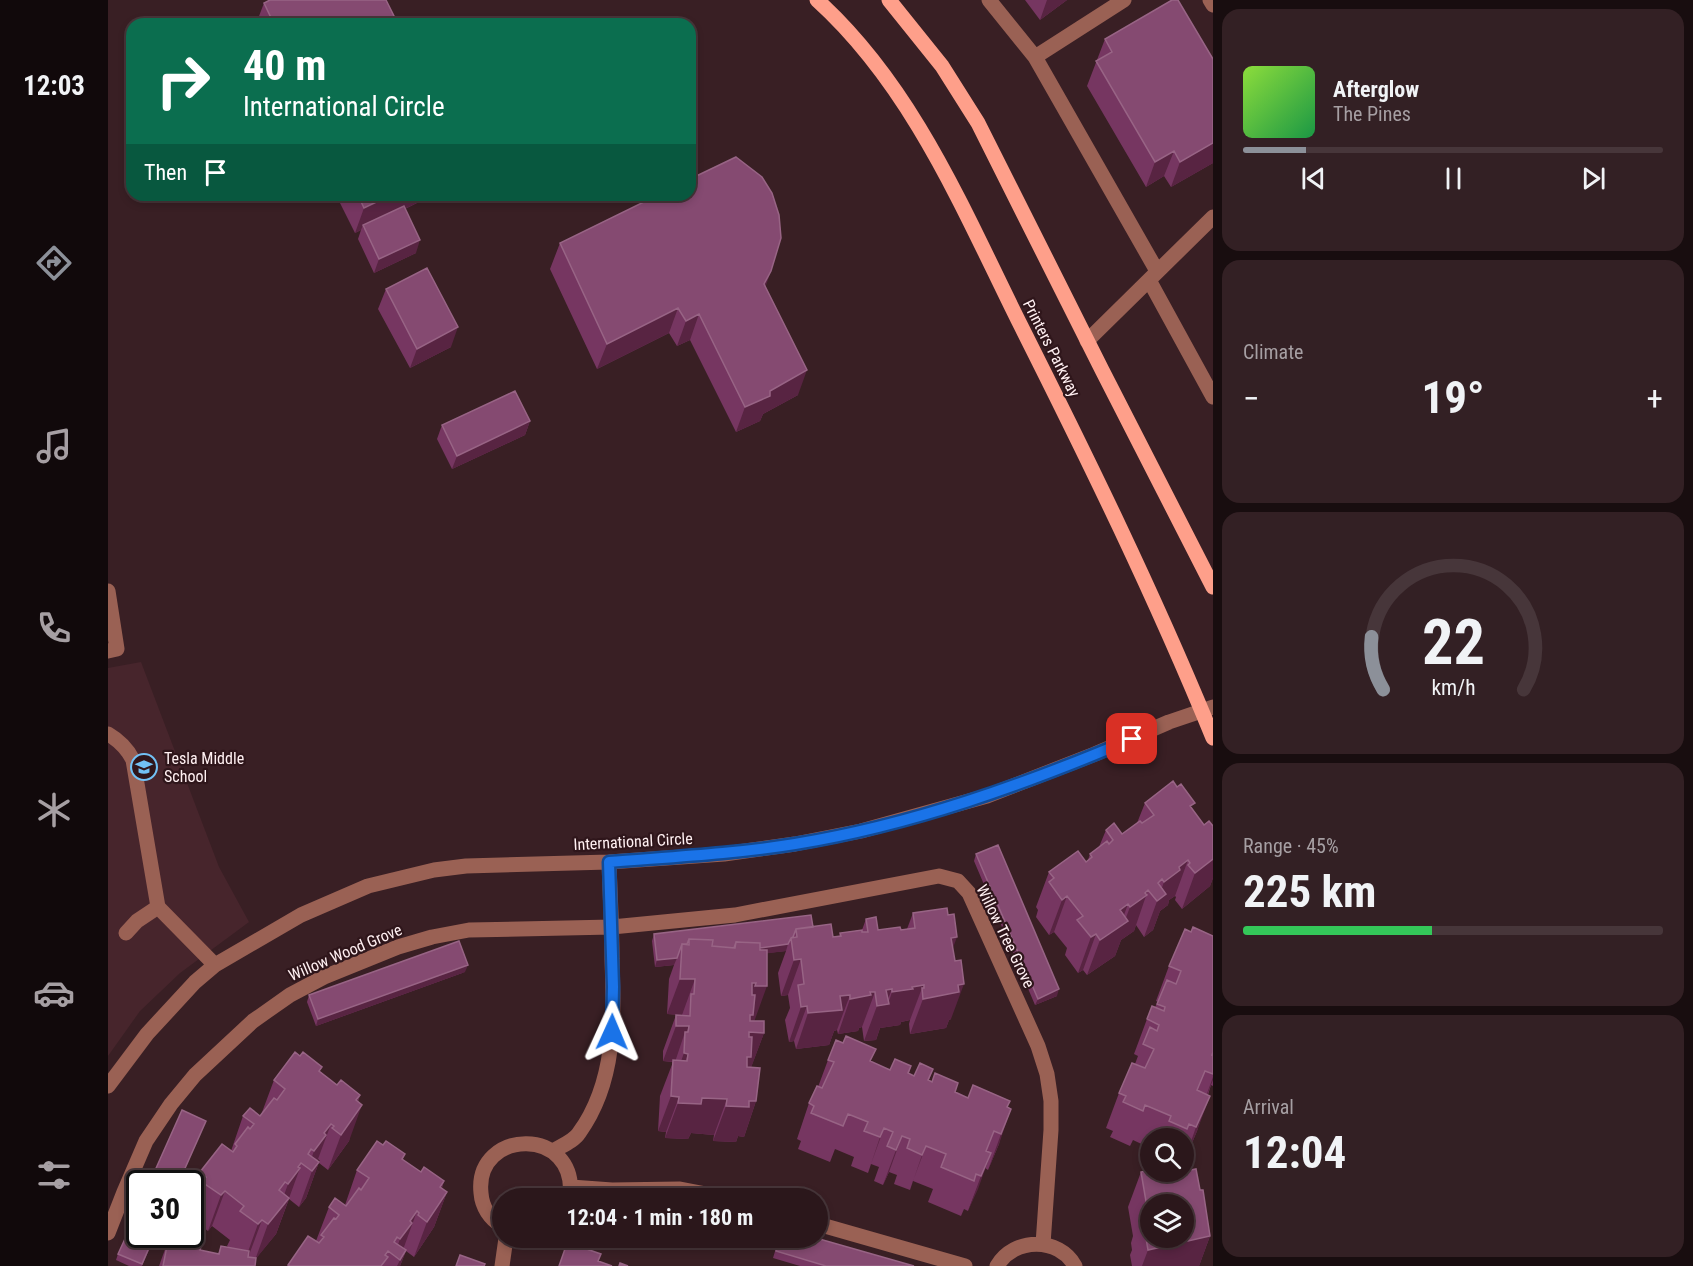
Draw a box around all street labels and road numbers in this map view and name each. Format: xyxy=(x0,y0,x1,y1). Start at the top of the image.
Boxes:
street label: Printers Parkway xyxy=(1019,297,1084,400)
street label: International Circle xyxy=(573,829,693,854)
street label: Willow Tree Grove xyxy=(972,882,1039,991)
street label: Willow Wood Grove xyxy=(286,920,405,985)

